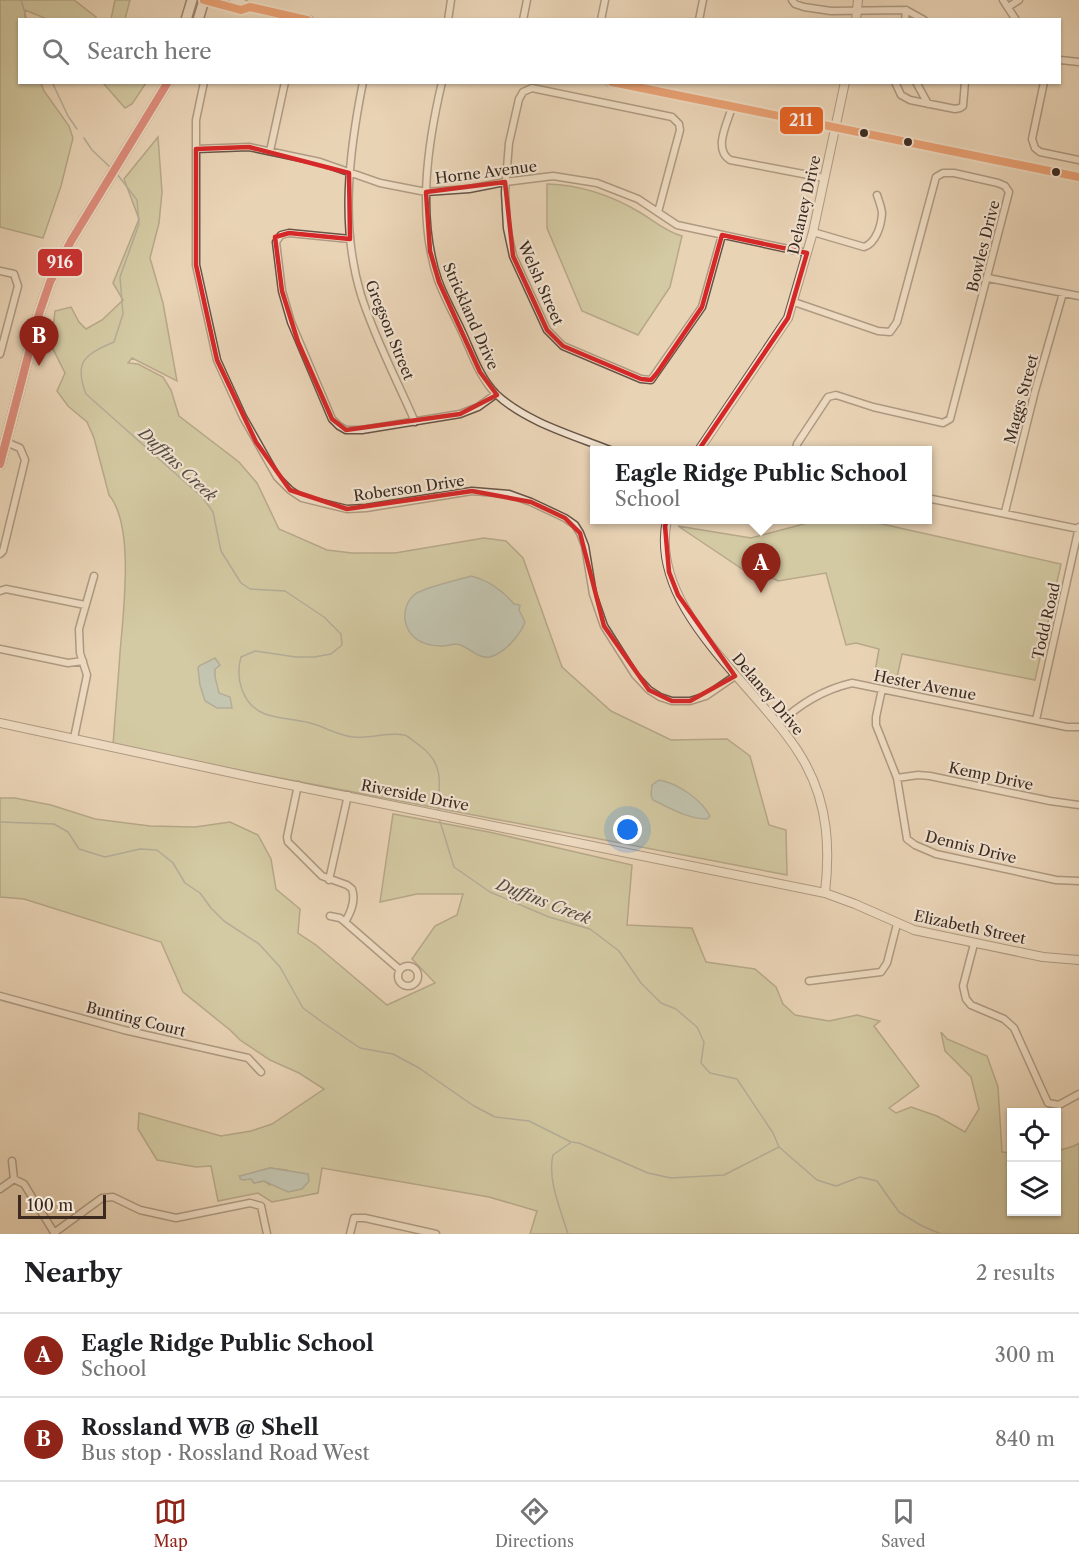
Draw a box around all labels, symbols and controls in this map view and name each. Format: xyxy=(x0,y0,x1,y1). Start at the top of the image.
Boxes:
search box xyxy=(18,18,1061,84)
icon: search xyxy=(39,35,72,68)
text: Search here xyxy=(87,38,212,65)
line badge: 211 xyxy=(779,106,824,135)
text: 211 xyxy=(789,110,814,130)
unlabelled marker xyxy=(858,127,870,139)
unlabelled marker xyxy=(902,136,914,148)
street label: Delaney Drive xyxy=(783,154,825,256)
street label: Horne Avenue xyxy=(434,156,538,188)
unlabelled marker xyxy=(1050,166,1062,178)
street label: Bowles Drive xyxy=(962,198,1004,294)
street label: Welsh Street xyxy=(514,237,568,329)
line badge: 916 xyxy=(37,248,83,277)
text: 916 xyxy=(47,252,74,272)
street label: Strickland Drive xyxy=(439,259,503,373)
street label: Gregson Street xyxy=(361,277,419,383)
pin: B xyxy=(20,316,58,366)
street label: Maggs Street xyxy=(1000,352,1042,446)
water label: Duffins Creek xyxy=(133,421,222,506)
popup xyxy=(590,446,932,524)
text: Eagle Ridge Public School xyxy=(615,460,907,487)
street label: Roberson Drive xyxy=(352,471,466,505)
text: School xyxy=(615,487,680,511)
pin: A xyxy=(742,544,780,593)
street label: Todd Road xyxy=(1028,581,1064,661)
street label: Delaney Drive xyxy=(728,649,808,739)
street label: Hester Avenue xyxy=(872,666,978,704)
street label: Kemp Drive xyxy=(947,758,1035,794)
street label: Riverside Drive xyxy=(359,775,471,815)
your location xyxy=(613,815,642,844)
street label: Dennis Drive xyxy=(923,826,1019,868)
water label: Duffins Creek xyxy=(492,873,595,928)
street label: Elizabeth Street xyxy=(912,906,1028,948)
street label: Bunting Court xyxy=(84,997,188,1041)
map controls xyxy=(1007,1108,1061,1216)
button: locate xyxy=(1007,1108,1061,1162)
button: layers xyxy=(1007,1162,1061,1216)
scale bar xyxy=(18,1192,106,1220)
text: 100 m xyxy=(27,1195,73,1215)
text: Nearby xyxy=(24,1257,122,1289)
text: 2 results xyxy=(976,1261,1055,1285)
text: Eagle Ridge Public School xyxy=(81,1330,374,1357)
text: A xyxy=(36,1343,51,1367)
text: 300 m xyxy=(995,1343,1055,1367)
text: School xyxy=(81,1357,146,1381)
text: Rossland WB @ Shell xyxy=(81,1414,319,1441)
text: B xyxy=(36,1427,51,1451)
text: 840 m xyxy=(995,1427,1055,1451)
text: Bus stop · Rossland Road West xyxy=(81,1441,370,1465)
tab: Map xyxy=(154,1495,188,1551)
tab: Directions xyxy=(495,1495,574,1551)
tab: Saved xyxy=(881,1495,925,1551)

